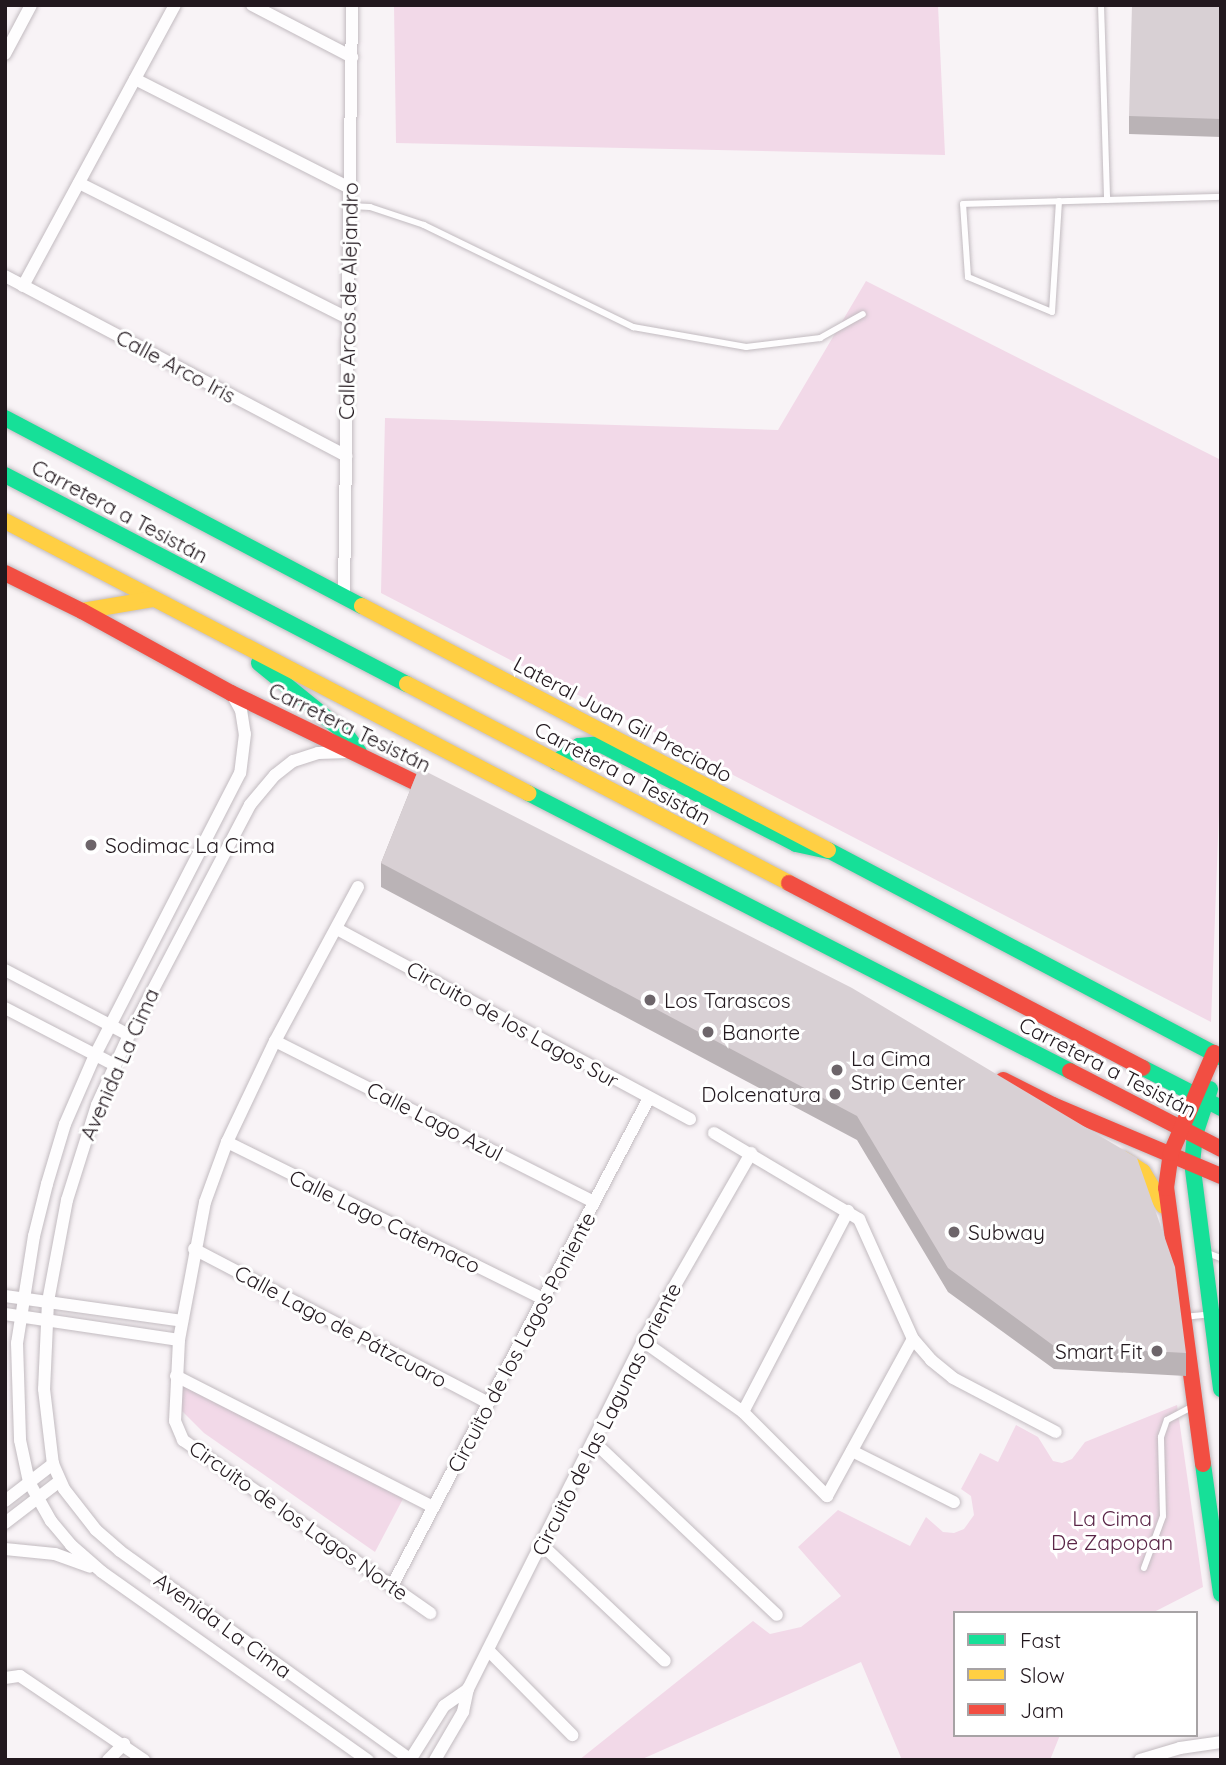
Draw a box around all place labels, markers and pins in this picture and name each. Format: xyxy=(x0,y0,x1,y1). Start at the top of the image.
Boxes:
place label: Sodimac La Cima xyxy=(105,832,275,858)
marker: Sodimac La Cima xyxy=(83,837,99,853)
place label: Los Tarascos xyxy=(664,987,791,1013)
marker: Los Tarascos xyxy=(642,992,658,1008)
place label: Banorte xyxy=(722,1019,800,1045)
marker: Banorte xyxy=(700,1024,716,1040)
place label: La Cima Strip Center xyxy=(851,1045,966,1095)
marker: La Cima Strip Center xyxy=(829,1062,845,1078)
place label: Dolcenatura xyxy=(701,1081,821,1107)
marker: Dolcenatura xyxy=(827,1086,843,1102)
place label: Subway xyxy=(968,1219,1045,1245)
marker: Subway xyxy=(946,1224,962,1240)
place label: Smart Fit xyxy=(1055,1338,1143,1364)
marker: Smart Fit xyxy=(1149,1343,1165,1359)

